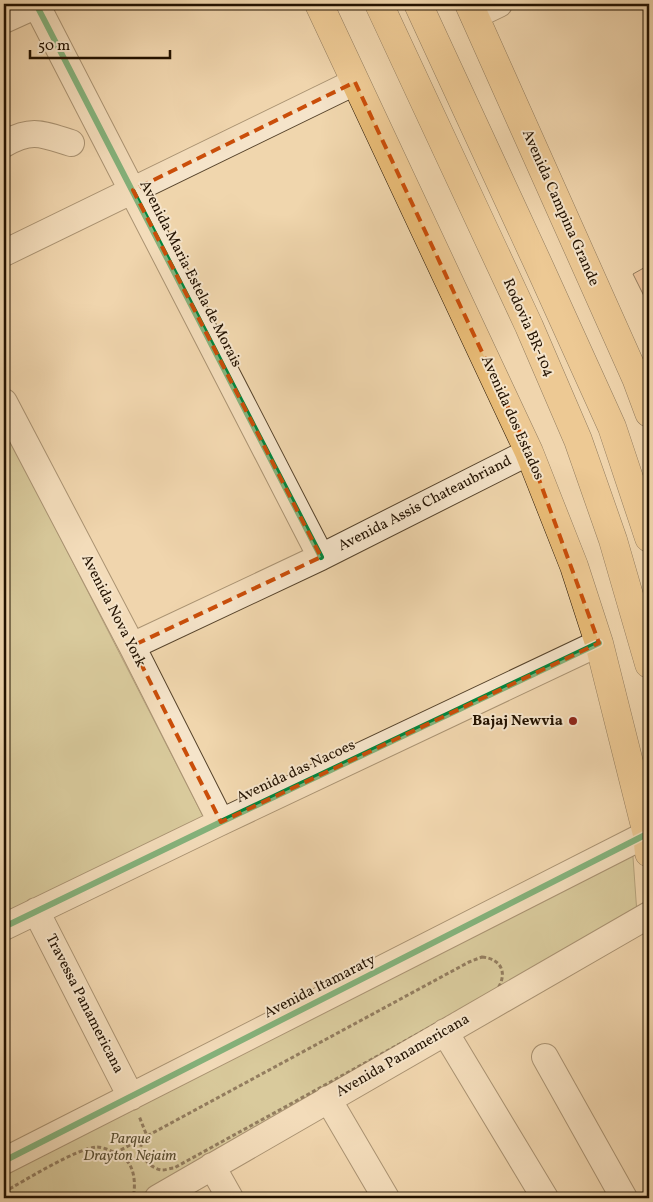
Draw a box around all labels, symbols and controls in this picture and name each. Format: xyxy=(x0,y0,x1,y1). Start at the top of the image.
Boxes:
scale bar xyxy=(30,28,170,60)
text: 50 m xyxy=(38,36,70,57)
street label: Avenida Campina Grande xyxy=(516,126,604,290)
street label: Avenida Maria Estela de Morais xyxy=(134,177,246,371)
street label: Rodovia BR-104 xyxy=(497,275,559,381)
street label: Avenida dos Estados xyxy=(475,353,549,483)
street label: Avenida Assis Chateaubriand xyxy=(335,451,515,557)
street label: Avenida Nova York xyxy=(75,551,151,671)
place label: Bajaj Newvia xyxy=(472,711,563,732)
marker: Bajaj Newvia xyxy=(567,715,579,727)
street label: Avenida das Nacoes xyxy=(233,735,359,809)
street label: Travessa Panamericana xyxy=(40,931,128,1077)
street label: Avenida Itamaraty xyxy=(261,950,379,1024)
street label: Avenida Panamericana xyxy=(332,1009,474,1103)
park label: Parque Drayton Nejaim xyxy=(83,1129,177,1167)

